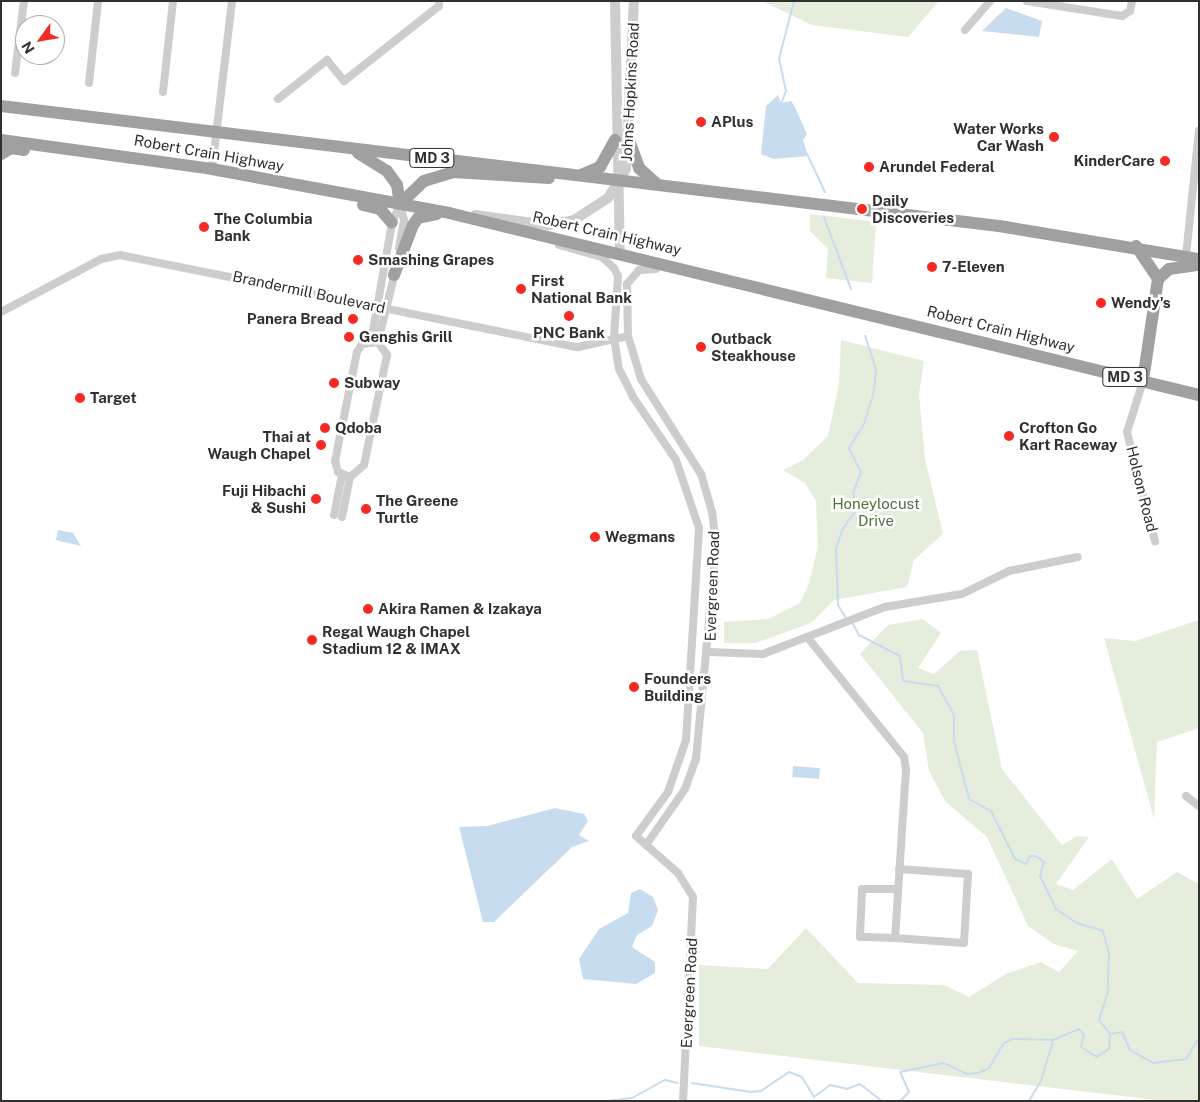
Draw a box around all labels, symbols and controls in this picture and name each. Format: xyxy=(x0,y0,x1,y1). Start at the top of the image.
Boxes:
north arrow xyxy=(15,15,65,65)
street label: Johns Hopkins Road xyxy=(617,22,643,162)
text: N xyxy=(18,39,38,56)
place label: APlus xyxy=(711,113,753,131)
marker: APlus xyxy=(695,116,707,128)
place label: Water Works Car Wash xyxy=(953,119,1044,154)
street label: Robert Crain Highway xyxy=(133,131,285,175)
marker: Water Works Car Wash xyxy=(1048,131,1060,143)
road number: MD 3 xyxy=(408,146,456,170)
place label: KinderCare xyxy=(1073,152,1155,170)
marker: KinderCare xyxy=(1159,155,1171,167)
place label: Arundel Federal xyxy=(879,158,995,176)
marker: Arundel Federal xyxy=(863,161,875,173)
place label: Daily Discoveries xyxy=(872,191,954,226)
marker: Daily Discoveries xyxy=(856,203,868,215)
street label: Robert Crain Highway xyxy=(531,207,683,259)
place label: The Columbia Bank xyxy=(214,209,312,244)
marker: The Columbia Bank xyxy=(198,221,210,233)
place label: Smashing Grapes xyxy=(368,251,494,269)
marker: Smashing Grapes xyxy=(352,254,364,266)
place label: 7-Eleven xyxy=(942,258,1005,276)
marker: 7-Eleven xyxy=(926,261,938,273)
street label: Brandermill Boulevard xyxy=(231,267,387,317)
place label: First National Bank xyxy=(531,271,632,306)
marker: First National Bank xyxy=(515,283,527,295)
place label: Wendy's xyxy=(1111,294,1171,312)
marker: Wendy's xyxy=(1095,297,1107,309)
street label: Robert Crain Highway xyxy=(925,302,1077,356)
place label: Panera Bread xyxy=(247,310,343,328)
marker: PNC Bank xyxy=(563,310,575,322)
marker: Panera Bread xyxy=(347,313,359,325)
place label: PNC Bank xyxy=(533,324,605,342)
place label: Genghis Grill xyxy=(359,328,453,346)
place label: Outback Steakhouse xyxy=(711,329,796,364)
marker: Genghis Grill xyxy=(343,331,355,343)
marker: Outback Steakhouse xyxy=(695,341,707,353)
road number: MD 3 xyxy=(1101,366,1149,388)
place label: Subway xyxy=(344,374,400,392)
marker: Subway xyxy=(328,377,340,389)
place label: Target xyxy=(90,389,137,407)
marker: Target xyxy=(74,392,86,404)
place label: Crofton Go Kart Raceway xyxy=(1019,418,1117,453)
place label: Qdoba xyxy=(335,419,382,437)
marker: Qdoba xyxy=(319,422,331,434)
place label: Thai at Waugh Chapel xyxy=(207,427,311,462)
marker: Crofton Go Kart Raceway xyxy=(1003,430,1015,442)
marker: Thai at Waugh Chapel xyxy=(315,439,327,451)
street label: Holson Road xyxy=(1123,444,1161,534)
place label: Fuji Hibachi & Sushi xyxy=(222,481,306,516)
place label: The Greene Turtle xyxy=(376,491,459,526)
marker: Fuji Hibachi & Sushi xyxy=(310,493,322,505)
park label: Honeylocust Drive xyxy=(832,494,920,529)
marker: The Greene Turtle xyxy=(360,503,372,515)
place label: Wegmans xyxy=(605,528,675,546)
street label: Evergreen Road xyxy=(701,530,723,642)
marker: Wegmans xyxy=(589,531,601,543)
place label: Akira Ramen & Izakaya xyxy=(378,600,542,618)
marker: Akira Ramen & Izakaya xyxy=(362,603,374,615)
place label: Regal Waugh Chapel Stadium 12 & IMAX xyxy=(322,622,470,657)
marker: Regal Waugh Chapel Stadium 12 & IMAX xyxy=(306,634,318,646)
place label: Founders Building xyxy=(644,669,711,704)
marker: Founders Building xyxy=(628,681,640,693)
street label: Evergreen Road xyxy=(677,937,701,1049)

